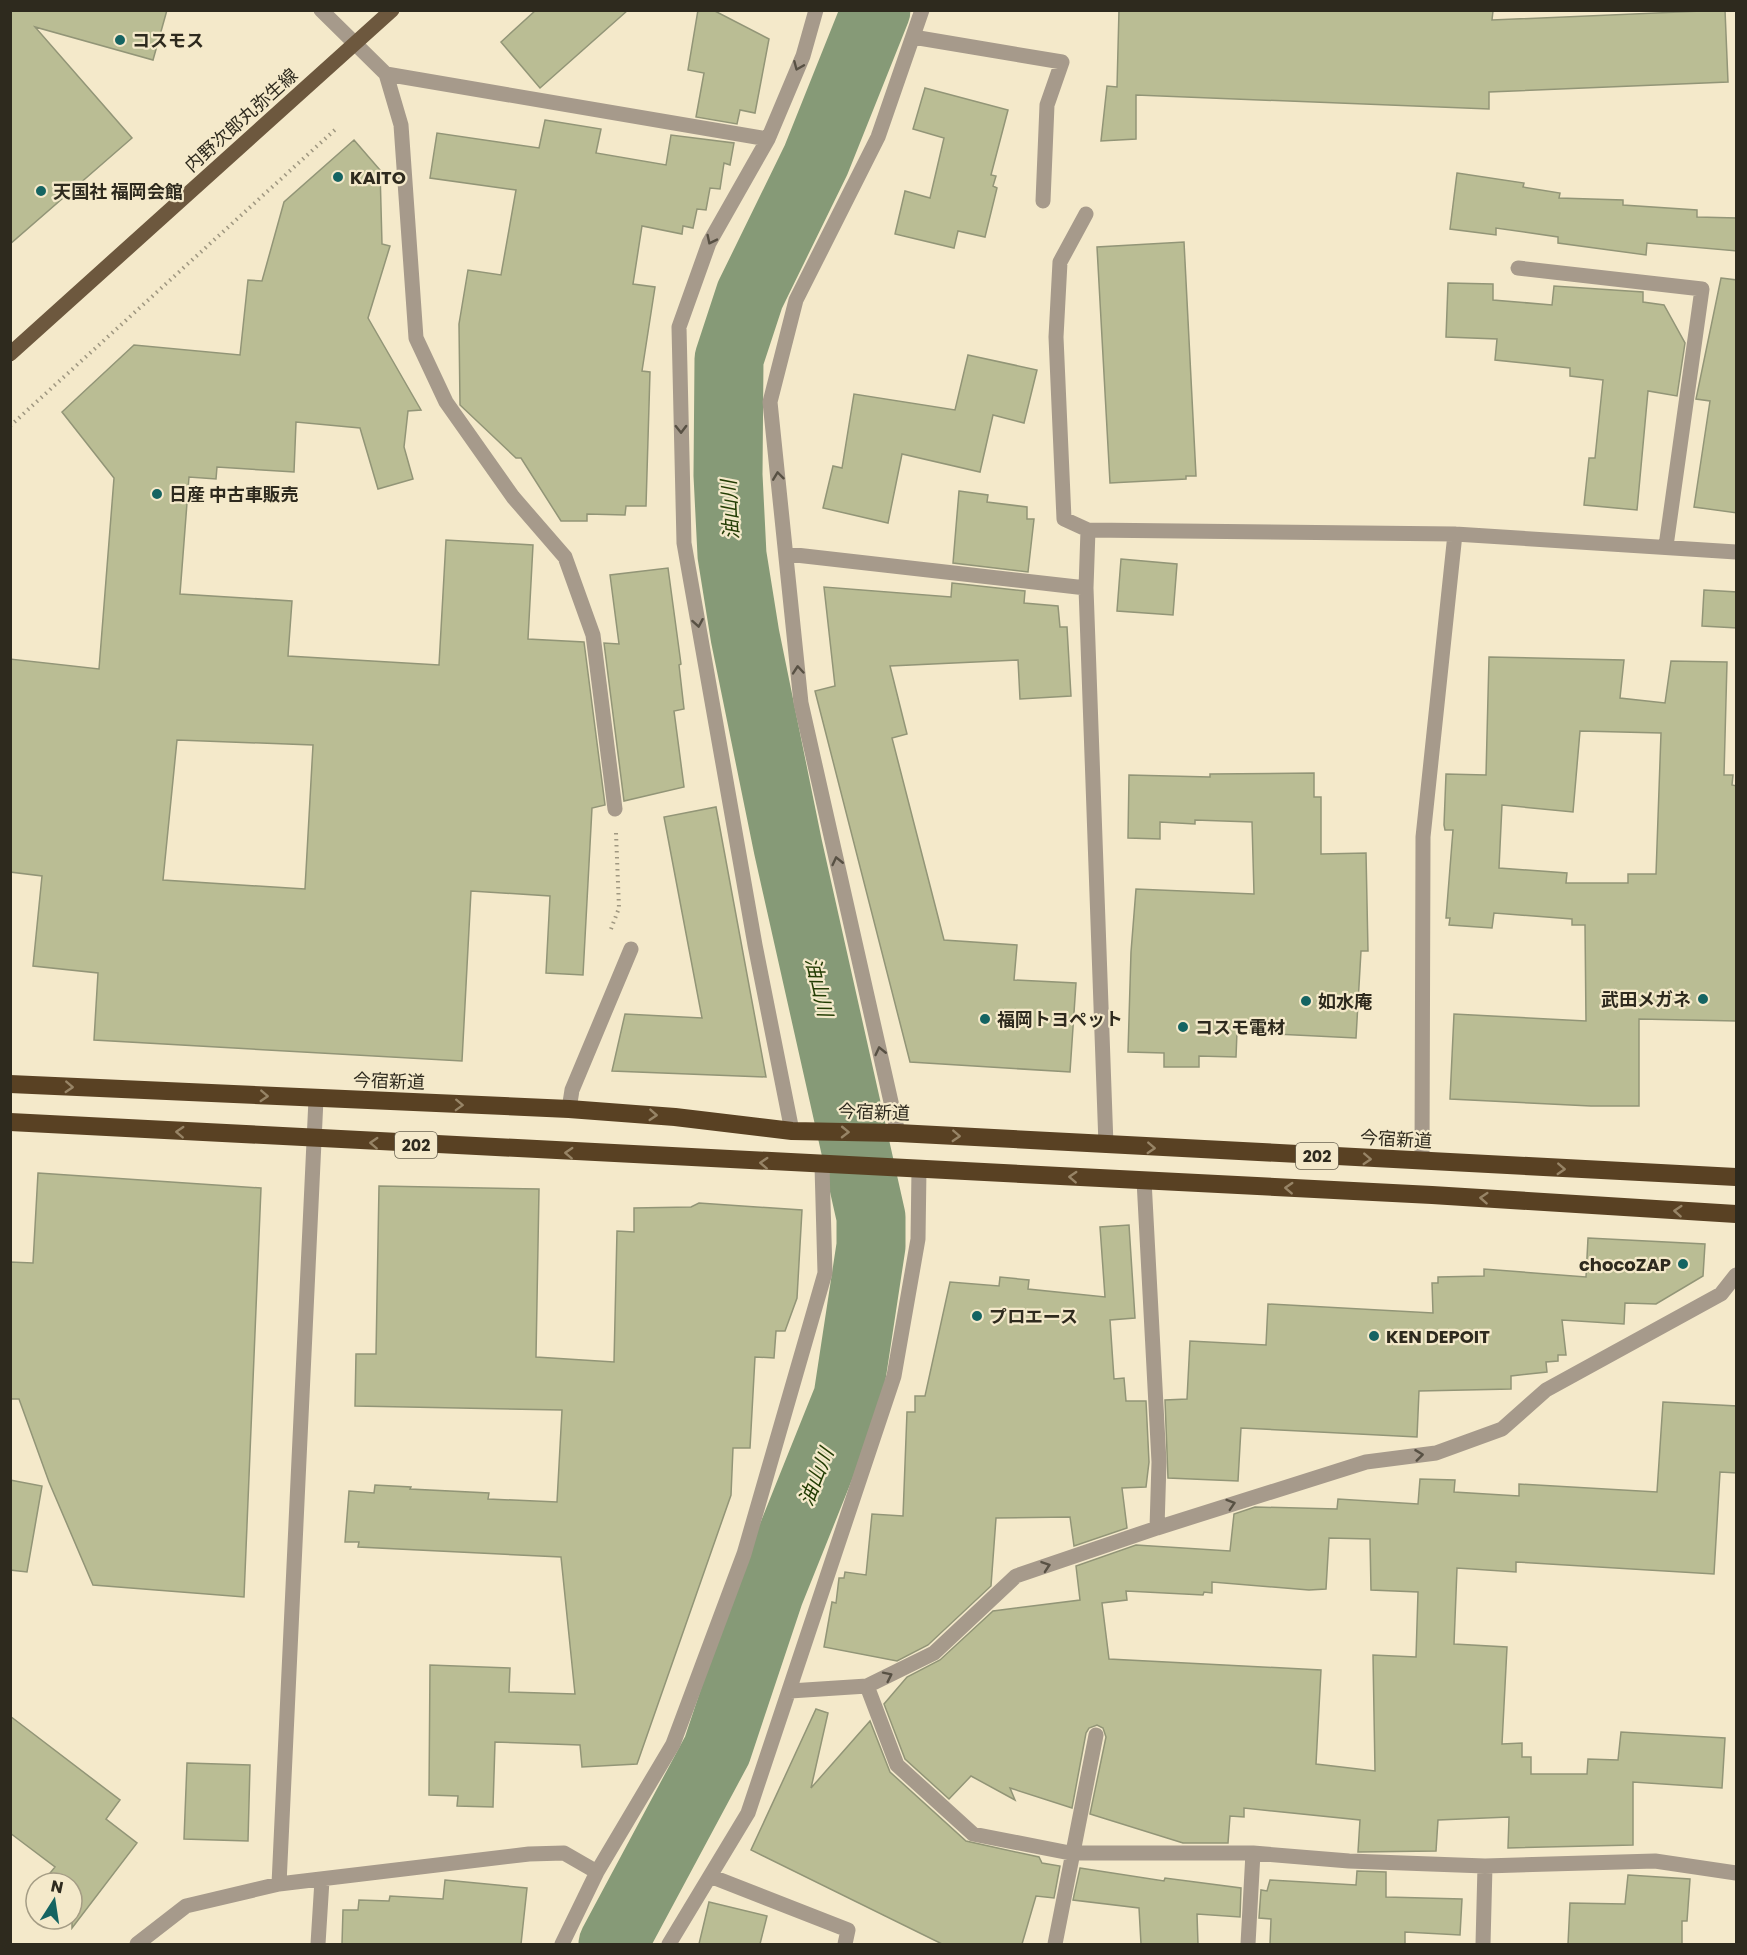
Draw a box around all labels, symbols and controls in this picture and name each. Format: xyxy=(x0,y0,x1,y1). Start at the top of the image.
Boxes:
place label: コスモス xyxy=(132,28,204,53)
marker: コスモス xyxy=(113,33,127,47)
one-way arrow xyxy=(793,60,805,71)
street label: 内野次郎丸弥生線 xyxy=(179,63,303,177)
place label: KAITO xyxy=(350,165,406,190)
marker: KAITO xyxy=(331,170,345,184)
place label: 天国社 福岡会館 xyxy=(53,179,183,204)
marker: 天国社 福岡会館 xyxy=(34,184,48,198)
one-way arrow xyxy=(706,234,718,245)
one-way arrow xyxy=(675,425,688,434)
one-way arrow xyxy=(772,472,785,481)
water label: 油山川 xyxy=(714,477,746,541)
place label: 日産 中古車販売 xyxy=(169,482,299,507)
marker: 日産 中古車販売 xyxy=(150,487,164,501)
one-way arrow xyxy=(691,617,704,627)
one-way arrow xyxy=(792,666,805,675)
one-way arrow xyxy=(831,856,844,866)
water label: 油山川 xyxy=(799,955,840,1021)
place label: 武田メガネ xyxy=(1601,987,1691,1012)
place label: 如水庵 xyxy=(1318,989,1372,1014)
marker: 武田メガネ xyxy=(1696,992,1710,1006)
marker: 如水庵 xyxy=(1299,994,1313,1008)
place label: 福岡トヨペット xyxy=(997,1007,1123,1032)
marker: 福岡トヨペット xyxy=(978,1012,992,1026)
place label: コスモ電材 xyxy=(1195,1015,1285,1040)
marker: コスモ電材 xyxy=(1176,1020,1190,1034)
one-way arrow xyxy=(874,1046,887,1056)
street label: 今宿新道 xyxy=(353,1067,425,1095)
one-way arrow xyxy=(64,1080,73,1093)
one-way arrow xyxy=(259,1090,268,1103)
one-way arrow xyxy=(454,1098,463,1111)
street label: 今宿新道 xyxy=(838,1098,910,1126)
one-way arrow xyxy=(649,1109,658,1122)
one-way arrow xyxy=(840,1125,849,1138)
street label: 今宿新道 xyxy=(1359,1125,1433,1153)
one-way arrow xyxy=(175,1126,184,1139)
one-way arrow xyxy=(952,1130,961,1143)
road number: 202 xyxy=(395,1132,437,1158)
one-way arrow xyxy=(370,1136,379,1149)
one-way arrow xyxy=(1147,1141,1156,1154)
road number: 202 xyxy=(1296,1143,1338,1169)
one-way arrow xyxy=(565,1146,574,1159)
one-way arrow xyxy=(1362,1152,1371,1165)
one-way arrow xyxy=(759,1156,768,1169)
one-way arrow xyxy=(1557,1162,1566,1175)
one-way arrow xyxy=(1069,1170,1078,1183)
one-way arrow xyxy=(1284,1181,1293,1194)
one-way arrow xyxy=(1479,1192,1488,1205)
one-way arrow xyxy=(1674,1204,1683,1217)
place label: chocoZAP xyxy=(1579,1252,1671,1277)
marker: chocoZAP xyxy=(1676,1257,1690,1271)
place label: プロエース xyxy=(989,1304,1078,1329)
marker: プロエース xyxy=(970,1309,984,1323)
place label: KEN DEPOIT xyxy=(1386,1324,1490,1349)
marker: KEN DEPOIT xyxy=(1367,1329,1381,1343)
water label: 油山川 xyxy=(792,1442,841,1510)
one-way arrow xyxy=(1414,1450,1423,1462)
one-way arrow xyxy=(1225,1499,1236,1512)
one-way arrow xyxy=(1040,1561,1051,1573)
one-way arrow xyxy=(882,1671,893,1683)
north arrow xyxy=(24,1871,84,1931)
text: N xyxy=(49,1874,65,1899)

